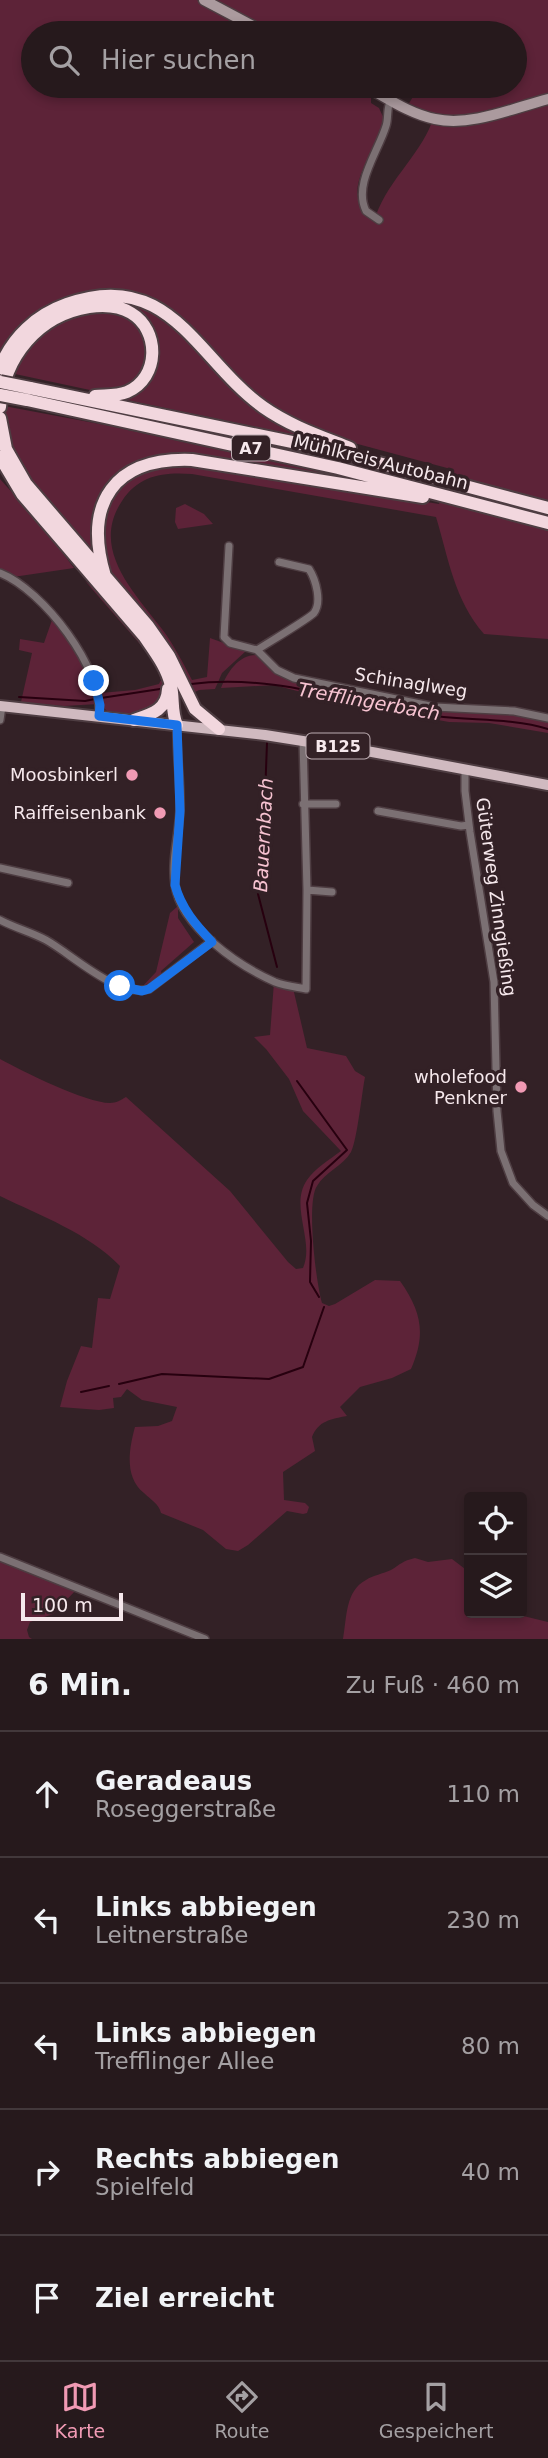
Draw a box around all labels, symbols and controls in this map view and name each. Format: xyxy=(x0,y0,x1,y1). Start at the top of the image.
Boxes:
search box xyxy=(21,21,527,98)
icon: search xyxy=(45,41,83,79)
text: Hier suchen xyxy=(101,45,256,75)
street label: Mühlkreis Autobahn xyxy=(292,430,471,493)
road number: A7 xyxy=(232,436,270,461)
street label: Schinaglweg xyxy=(353,663,469,702)
route end xyxy=(78,665,109,696)
water label: Trefflingerbach xyxy=(296,678,442,724)
road number: B125 xyxy=(306,734,370,758)
place label: Moosbinkerl xyxy=(10,764,118,785)
marker: Moosbinkerl xyxy=(124,767,140,783)
water label: Bauernbach xyxy=(249,777,277,893)
street label: Güterweg Zinngießing xyxy=(472,796,521,998)
place label: Raiffeisenbank xyxy=(13,802,147,823)
marker: Raiffeisenbank xyxy=(152,805,168,821)
route start xyxy=(104,970,135,1001)
place label: wholefood Penkner xyxy=(414,1066,508,1108)
marker: wholefood Penkner xyxy=(513,1079,529,1095)
map controls xyxy=(464,1492,527,1618)
button: locate xyxy=(464,1492,527,1555)
button: layers xyxy=(464,1555,527,1618)
scale bar xyxy=(21,1590,122,1622)
text: 100 m xyxy=(32,1594,93,1616)
text: 6 Min. xyxy=(28,1667,132,1702)
text: Zu Fuß · 460 m xyxy=(346,1672,520,1698)
text: Geradeaus xyxy=(95,1766,252,1796)
icon: ahead xyxy=(28,1775,66,1813)
text: 110 m xyxy=(446,1781,520,1807)
text: Roseggerstraße xyxy=(95,1796,276,1822)
text: Links abbiegen xyxy=(95,1892,317,1922)
icon: left xyxy=(28,1901,66,1939)
text: 230 m xyxy=(446,1907,520,1933)
text: Leitnerstraße xyxy=(95,1922,248,1948)
text: Links abbiegen xyxy=(95,2018,317,2048)
icon: left xyxy=(28,2027,66,2065)
text: 80 m xyxy=(461,2033,520,2059)
text: Trefflinger Allee xyxy=(95,2048,274,2074)
text: Rechts abbiegen xyxy=(95,2144,340,2174)
icon: right xyxy=(28,2153,66,2191)
text: 40 m xyxy=(461,2159,520,2185)
text: Spielfeld xyxy=(95,2174,194,2200)
icon: arrive xyxy=(28,2279,66,2317)
text: Ziel erreicht xyxy=(95,2283,275,2313)
tab: Karte xyxy=(55,2378,105,2442)
tab: Route xyxy=(214,2378,270,2442)
tab: Gespeichert xyxy=(379,2378,493,2442)

